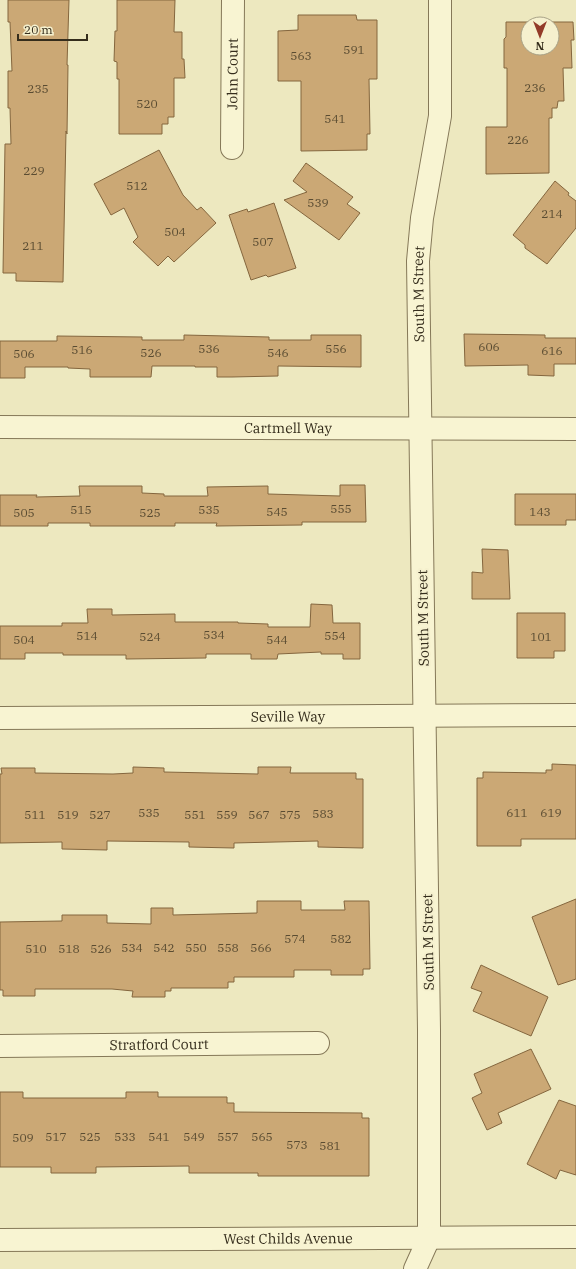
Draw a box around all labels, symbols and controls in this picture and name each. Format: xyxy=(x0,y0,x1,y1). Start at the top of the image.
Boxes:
scale bar xyxy=(18,16,87,42)
north arrow xyxy=(520,16,560,56)
text: 20 m xyxy=(24,22,53,37)
street label: John Court xyxy=(223,38,242,110)
text: N xyxy=(535,39,544,53)
house number: 591 xyxy=(343,42,365,57)
house number: 563 xyxy=(290,48,312,63)
house number: 236 xyxy=(524,80,546,95)
house number: 235 xyxy=(27,81,49,96)
house number: 520 xyxy=(136,96,158,111)
house number: 541 xyxy=(324,111,346,126)
house number: 226 xyxy=(507,132,529,147)
house number: 229 xyxy=(23,163,45,178)
house number: 512 xyxy=(126,178,148,193)
house number: 539 xyxy=(307,195,329,210)
house number: 214 xyxy=(541,206,563,221)
house number: 504 xyxy=(164,224,186,239)
house number: 507 xyxy=(252,234,274,249)
house number: 211 xyxy=(22,238,44,253)
street label: South M Street xyxy=(409,245,428,343)
house number: 606 xyxy=(478,339,500,354)
house number: 536 xyxy=(198,341,220,356)
house number: 556 xyxy=(325,341,347,356)
house number: 516 xyxy=(71,342,93,357)
house number: 616 xyxy=(541,343,563,358)
house number: 526 xyxy=(140,345,162,360)
house number: 546 xyxy=(267,345,289,360)
house number: 506 xyxy=(13,346,35,361)
street label: Cartmell Way xyxy=(244,419,333,437)
house number: 555 xyxy=(330,501,352,516)
house number: 515 xyxy=(70,502,92,517)
house number: 535 xyxy=(198,502,220,517)
house number: 545 xyxy=(266,504,288,519)
house number: 143 xyxy=(529,504,551,519)
house number: 505 xyxy=(13,505,35,520)
house number: 525 xyxy=(139,505,161,520)
street label: South M Street xyxy=(413,570,433,666)
house number: 534 xyxy=(203,627,225,642)
house number: 514 xyxy=(76,628,98,643)
house number: 554 xyxy=(324,628,346,643)
house number: 524 xyxy=(139,629,161,644)
house number: 101 xyxy=(530,629,552,644)
house number: 504 xyxy=(13,632,35,647)
house number: 544 xyxy=(266,632,288,647)
street label: Seville Way xyxy=(251,707,326,726)
house number: 535 xyxy=(138,805,160,820)
house number: 611 xyxy=(506,805,528,820)
house number: 619 xyxy=(540,805,562,820)
house number: 583 xyxy=(312,806,334,821)
house number: 511 xyxy=(24,807,46,822)
house number: 519 xyxy=(57,807,79,822)
house number: 527 xyxy=(89,807,111,822)
house number: 551 xyxy=(184,807,206,822)
house number: 559 xyxy=(216,807,238,822)
house number: 567 xyxy=(248,807,270,822)
house number: 575 xyxy=(279,807,301,822)
street label: South M Street xyxy=(418,894,438,990)
house number: 574 xyxy=(284,931,306,946)
house number: 582 xyxy=(330,931,352,946)
house number: 534 xyxy=(121,940,143,955)
house number: 542 xyxy=(153,940,175,955)
house number: 550 xyxy=(185,940,207,955)
house number: 558 xyxy=(217,940,239,955)
house number: 566 xyxy=(250,940,272,955)
house number: 510 xyxy=(25,941,47,956)
house number: 518 xyxy=(58,941,80,956)
house number: 526 xyxy=(90,941,112,956)
street label: Stratford Court xyxy=(109,1035,209,1054)
house number: 517 xyxy=(45,1129,67,1144)
house number: 525 xyxy=(79,1129,101,1144)
house number: 533 xyxy=(114,1129,136,1144)
house number: 541 xyxy=(148,1129,170,1144)
house number: 549 xyxy=(183,1129,205,1144)
house number: 557 xyxy=(217,1129,239,1144)
house number: 565 xyxy=(251,1129,273,1144)
house number: 509 xyxy=(12,1130,34,1145)
house number: 573 xyxy=(286,1137,308,1152)
house number: 581 xyxy=(319,1138,341,1153)
street label: West Childs Avenue xyxy=(223,1229,353,1248)

